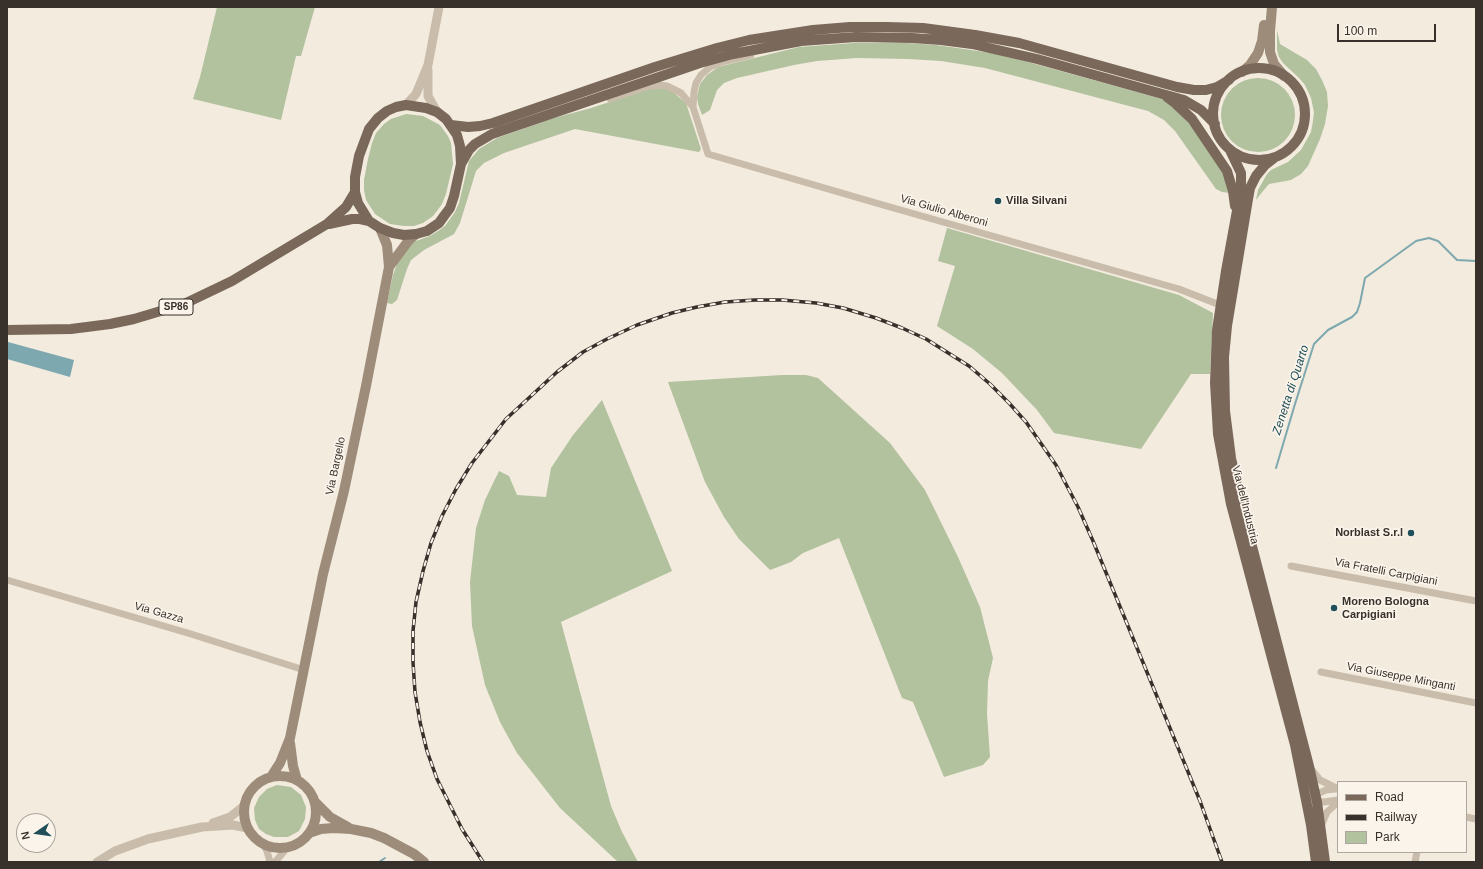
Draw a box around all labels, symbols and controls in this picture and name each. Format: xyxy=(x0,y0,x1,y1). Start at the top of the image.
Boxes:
scale bar xyxy=(1339,16,1438,42)
text: 100 m xyxy=(1344,24,1377,38)
street label: Via Giulio Alberoni xyxy=(899,192,989,230)
place label: Villa Silvani xyxy=(1006,194,1067,208)
marker: Villa Silvani xyxy=(993,196,1003,206)
road number: SP86 xyxy=(159,299,193,315)
water label: Zenetta di Quarto xyxy=(1270,343,1312,437)
street label: Via Bargello xyxy=(323,436,349,496)
street label: Via dell'Industria xyxy=(1229,465,1261,545)
place label: Norblast S.r.l xyxy=(1335,526,1403,540)
marker: Norblast S.r.l xyxy=(1406,528,1416,538)
street label: Via Fratelli Carpigiani xyxy=(1334,556,1438,588)
place label: Moreno Bologna Carpigiani xyxy=(1342,595,1429,621)
street label: Via Gazza xyxy=(133,600,185,626)
marker: Moreno Bologna Carpigiani xyxy=(1329,603,1339,613)
street label: Via Giuseppe Minganti xyxy=(1346,660,1456,694)
legend xyxy=(1337,781,1467,853)
text: Road xyxy=(1375,790,1404,804)
text: Railway xyxy=(1375,810,1417,824)
north arrow xyxy=(16,813,56,853)
text: N xyxy=(19,830,32,841)
text: Park xyxy=(1375,830,1400,844)

